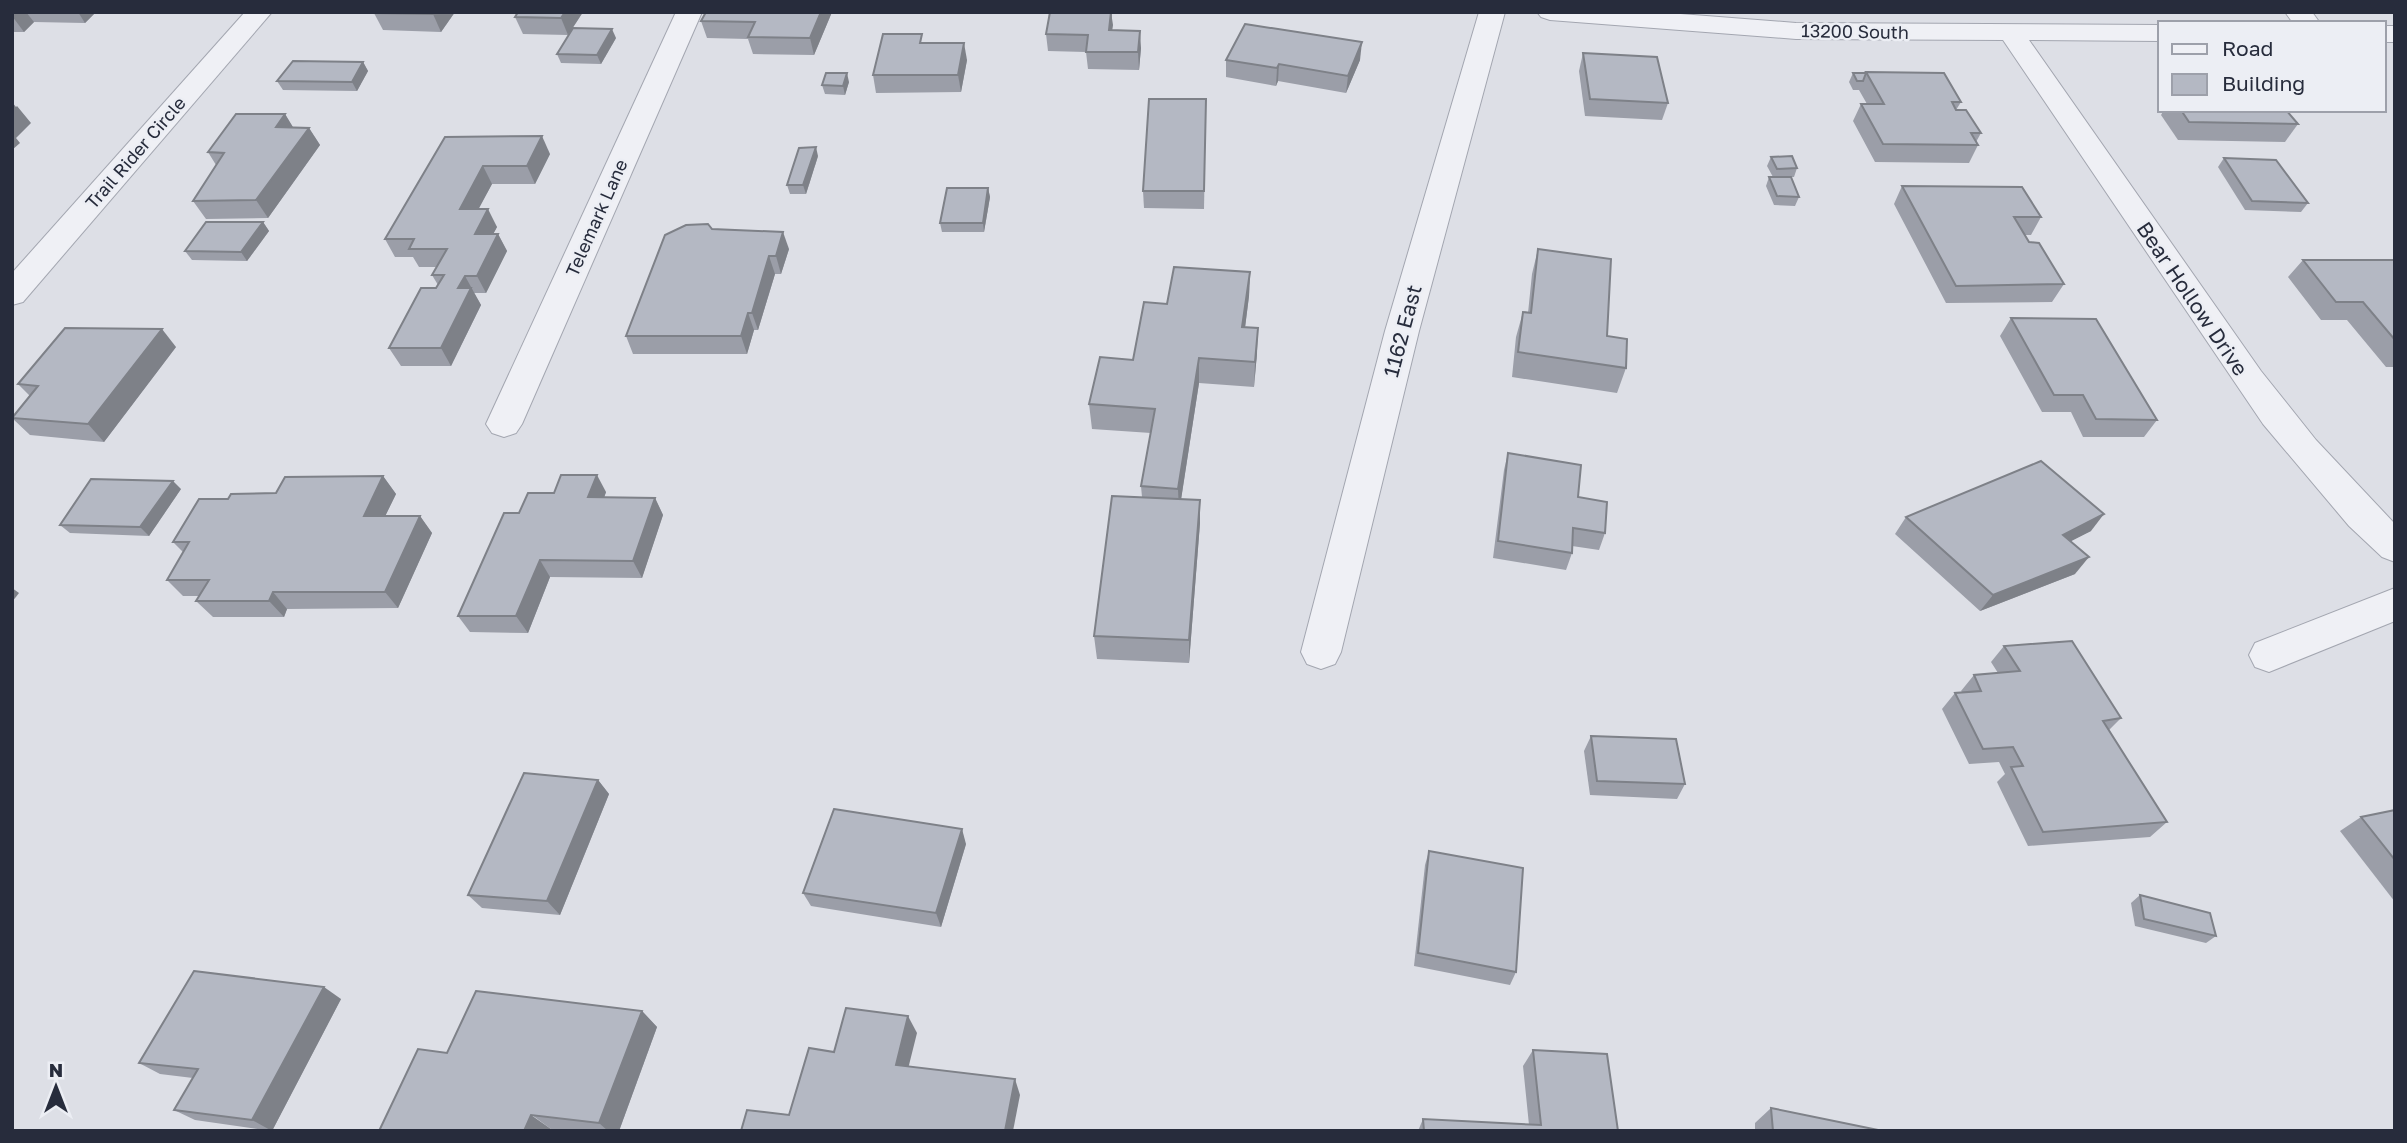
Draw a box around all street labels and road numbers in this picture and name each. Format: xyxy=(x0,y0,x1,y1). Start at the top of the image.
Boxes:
street label: 13200 South xyxy=(1801,19,1909,43)
street label: Trail Rider Circle xyxy=(81,92,190,213)
street label: Telemark Lane xyxy=(560,156,632,280)
street label: Bear Hollow Drive xyxy=(2132,217,2254,380)
street label: 1162 East xyxy=(1377,282,1427,380)

